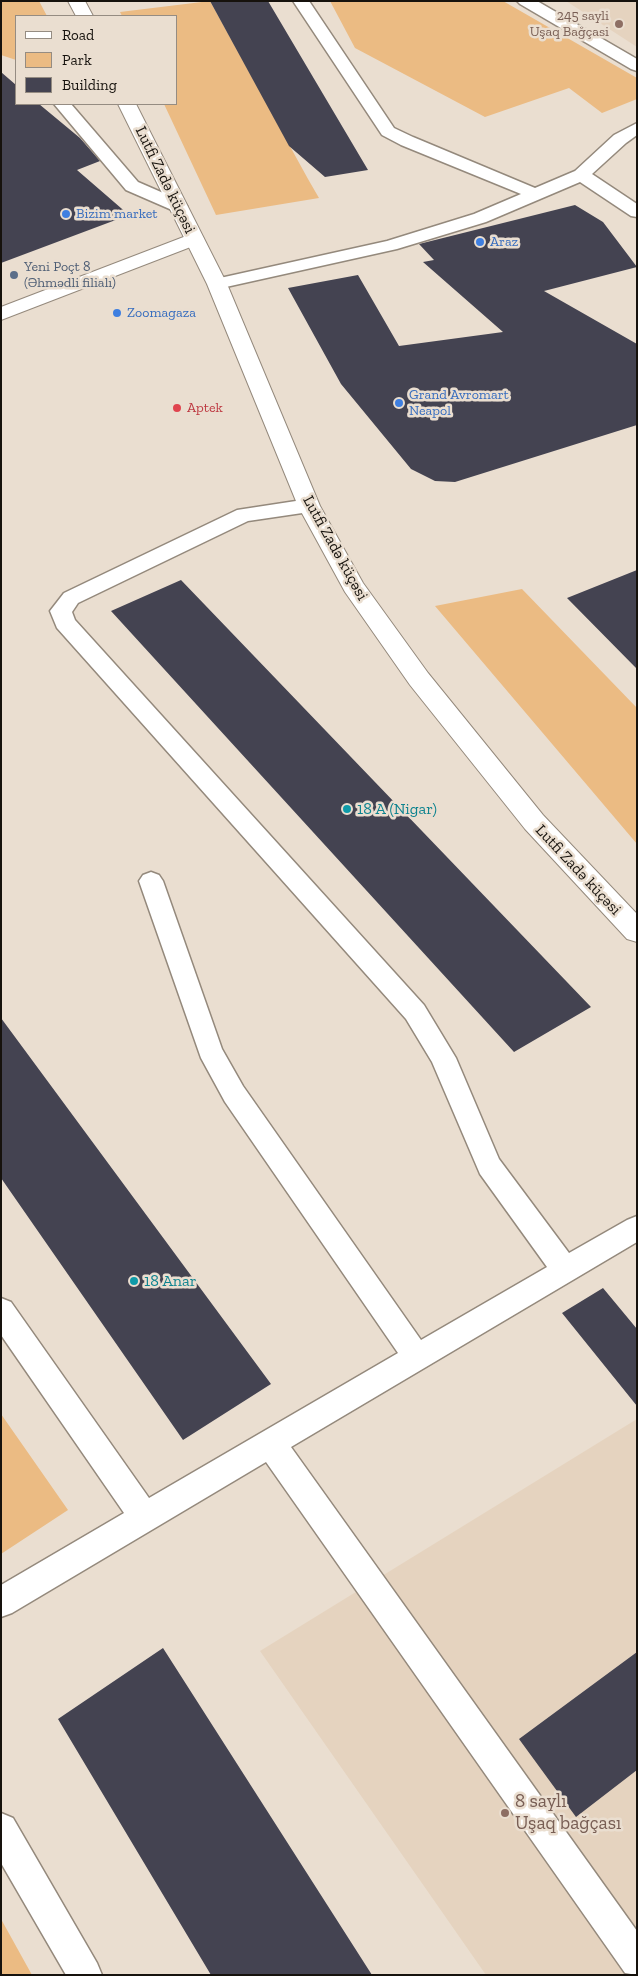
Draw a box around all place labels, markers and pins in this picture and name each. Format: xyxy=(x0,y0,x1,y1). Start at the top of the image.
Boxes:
place label: 245 sayli Uşaq Bağçasi xyxy=(530,8,609,40)
marker: 245 sayli Uşaq Bağçasi xyxy=(613,18,625,30)
place label: Bizim market xyxy=(76,206,158,222)
marker: Bizim market xyxy=(60,208,72,220)
place label: Araz xyxy=(490,234,518,250)
marker: Araz xyxy=(474,236,486,248)
place label: Yeni Poçt 8 (Əhmədli filialı) xyxy=(24,259,116,292)
marker: Yeni Poçt 8 (Əhmədli filialı) xyxy=(8,269,20,281)
place label: Zoomagaza xyxy=(127,305,196,321)
marker: Zoomagaza xyxy=(111,307,123,319)
place label: Grand Avromart Neapol xyxy=(409,387,509,420)
marker: Grand Avromart Neapol xyxy=(393,397,405,409)
place label: Aptek xyxy=(187,400,223,416)
marker: Aptek xyxy=(171,402,183,414)
place label: 18 A (Nigar) xyxy=(357,799,437,819)
marker: 18 A (Nigar) xyxy=(341,803,353,815)
place label: 18 Anar xyxy=(144,1271,196,1291)
marker: 18 Anar xyxy=(128,1275,140,1287)
place label: 8 saylı Uşaq bağçası xyxy=(515,1791,621,1835)
marker: 8 saylı Uşaq bağçası xyxy=(499,1807,511,1819)

